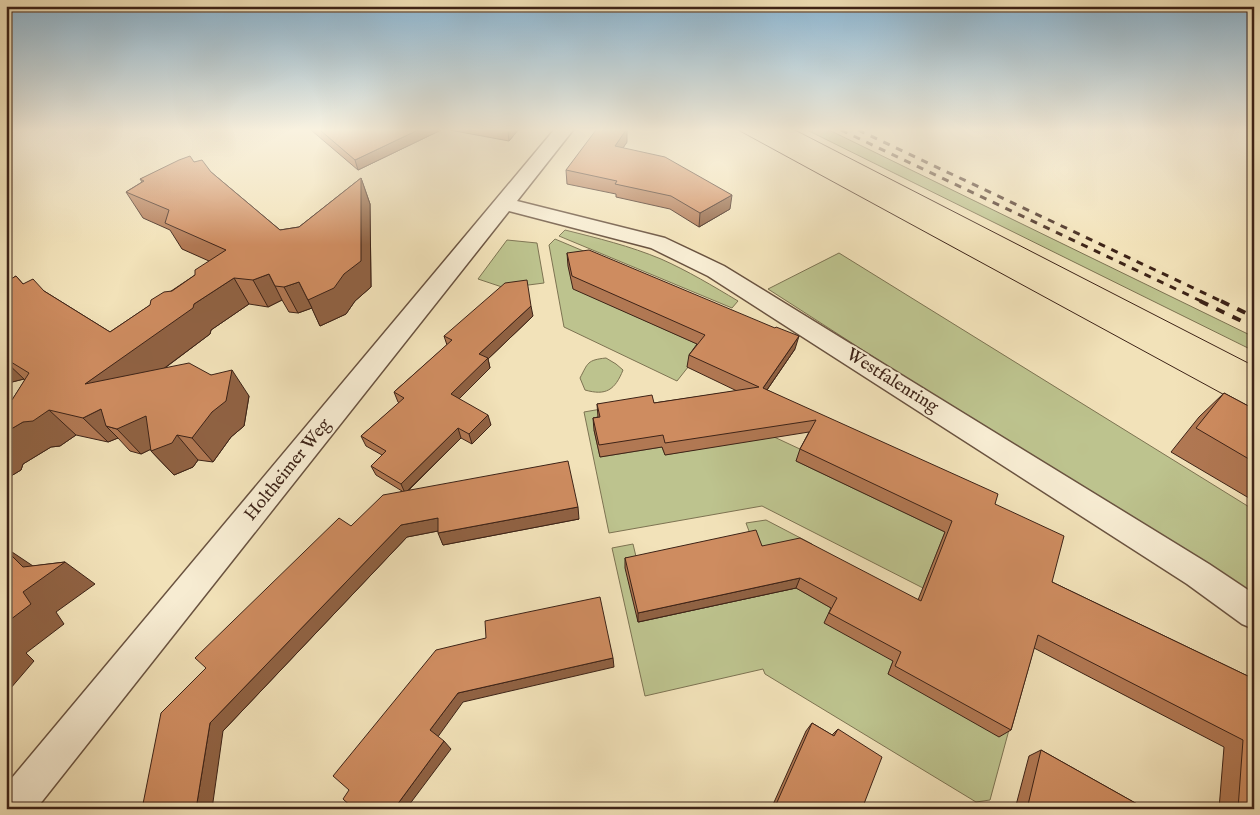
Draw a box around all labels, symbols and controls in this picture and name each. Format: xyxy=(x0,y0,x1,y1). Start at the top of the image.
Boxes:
street label: Westfalenring xyxy=(841,343,943,419)
street label: Holtheimer Weg xyxy=(240,414,337,526)

